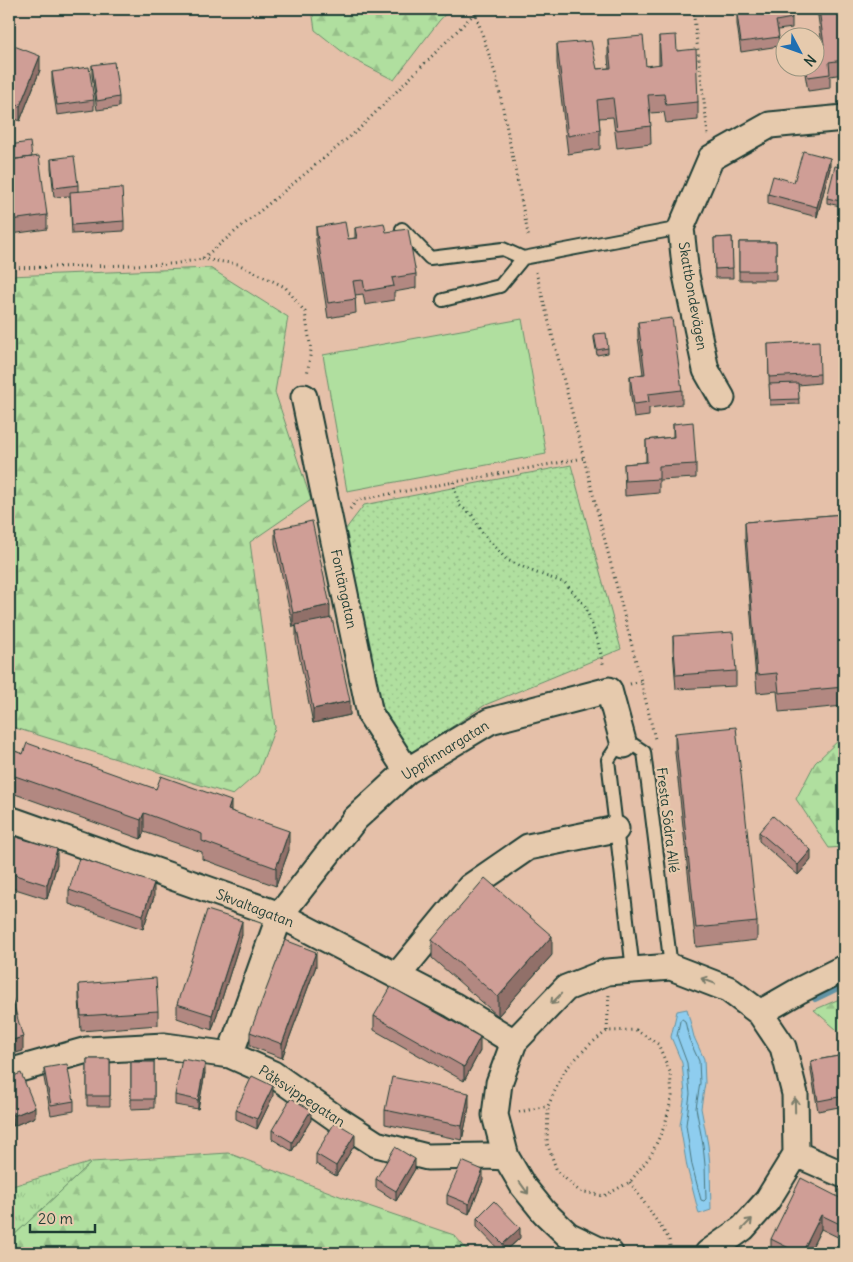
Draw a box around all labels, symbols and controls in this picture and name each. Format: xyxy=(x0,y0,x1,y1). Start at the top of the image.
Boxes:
north arrow xyxy=(776,28,826,78)
text: N xyxy=(800,51,820,70)
street label: Skattbondevägen xyxy=(675,240,711,352)
street label: Fontängatan xyxy=(327,548,361,630)
street label: Uppfinnargatan xyxy=(398,716,492,784)
street label: Fresta Södra Allé xyxy=(653,766,683,874)
street label: Skvaltagatan xyxy=(213,885,297,931)
one-way arrow xyxy=(700,976,716,985)
one-way arrow xyxy=(550,993,562,1005)
street label: Påksvippegatan xyxy=(255,1061,349,1131)
one-way arrow xyxy=(790,1097,800,1114)
one-way arrow xyxy=(519,1180,530,1194)
scale bar xyxy=(30,1202,95,1234)
text: 20 m xyxy=(38,1209,73,1228)
one-way arrow xyxy=(740,1218,753,1230)

